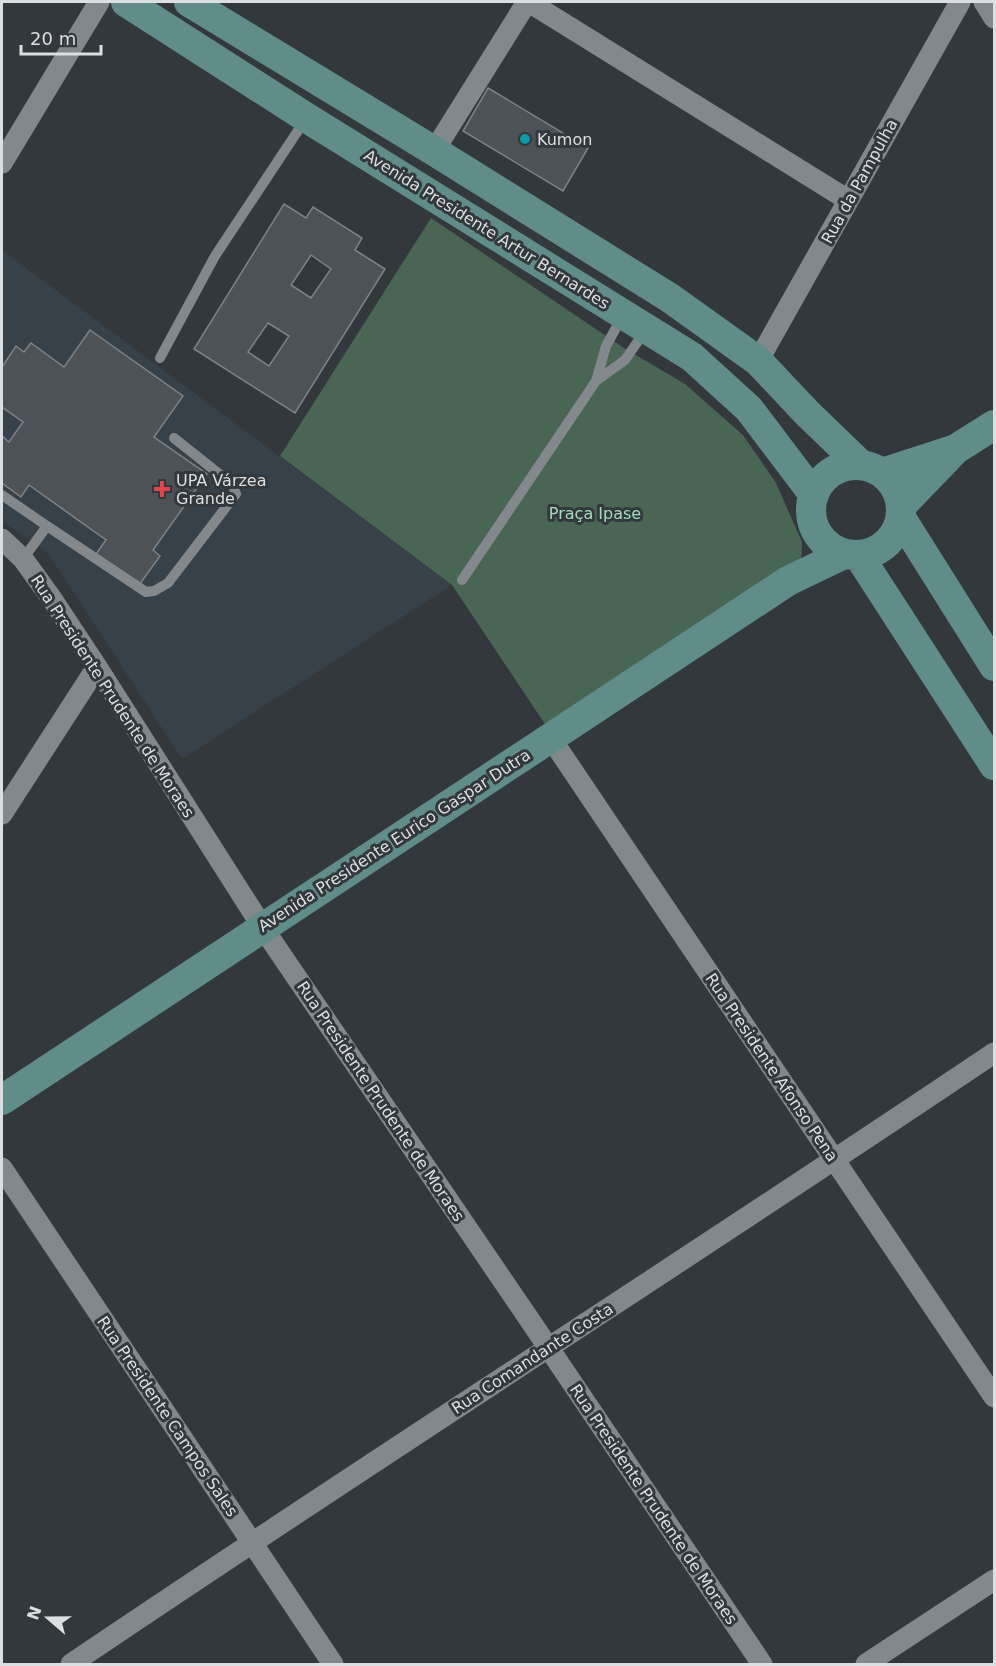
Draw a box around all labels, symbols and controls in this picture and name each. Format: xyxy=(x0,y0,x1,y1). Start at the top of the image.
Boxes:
scale bar xyxy=(21,18,100,56)
text: 20 m xyxy=(30,28,76,49)
street label: Rua da Pampulha xyxy=(817,116,902,247)
place label: Kumon xyxy=(537,130,592,149)
marker: Kumon xyxy=(518,132,532,146)
street label: Avenida Presidente Artur Bernardes xyxy=(361,146,613,313)
place label: UPA Várzea Grande xyxy=(176,471,267,508)
marker: UPA Várzea Grande xyxy=(153,480,171,498)
park label: Praça Ipase xyxy=(549,504,641,523)
street label: Rua Presidente Prudente de Moraes xyxy=(27,571,198,821)
street label: Avenida Presidente Eurico Gaspar Dutra xyxy=(255,745,534,936)
street label: Rua Presidente Afonso Pena xyxy=(701,970,842,1165)
street label: Rua Presidente Prudente de Moraes xyxy=(293,978,468,1225)
street label: Rua Comandante Costa xyxy=(448,1299,617,1418)
street label: Rua Presidente Campos Sales xyxy=(93,1313,242,1520)
street label: Rua Presidente Prudente de Moraes xyxy=(566,1381,741,1628)
north arrow xyxy=(18,1588,78,1648)
text: N xyxy=(23,1603,46,1623)

